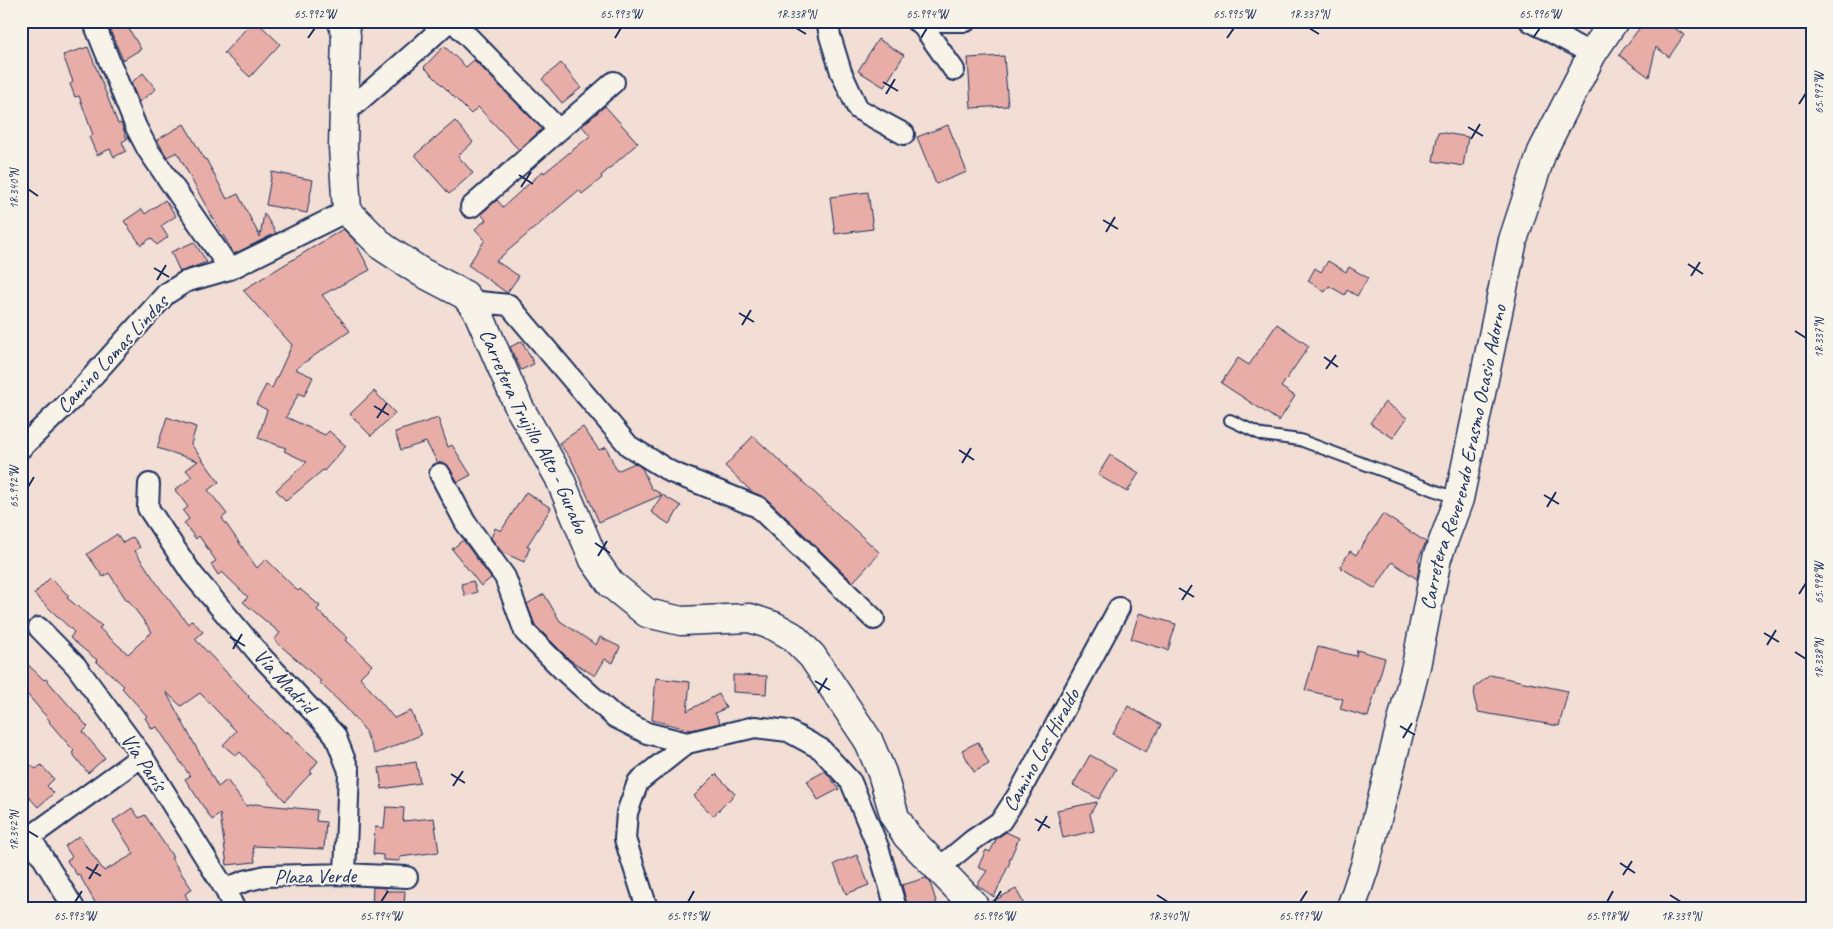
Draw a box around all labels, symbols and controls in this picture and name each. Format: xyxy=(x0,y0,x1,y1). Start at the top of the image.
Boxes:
text: 65.992°W xyxy=(294,6,338,22)
text: 65.993°W xyxy=(600,6,644,22)
text: 18.338°N xyxy=(776,6,818,22)
text: 65.994°W xyxy=(906,6,950,22)
text: 65.995°W xyxy=(1213,6,1257,22)
text: 18.337°N xyxy=(1289,6,1331,22)
text: 65.996°W xyxy=(1519,6,1563,22)
text: 65.997°W xyxy=(1811,70,1827,114)
text: 18.340°N xyxy=(6,167,22,209)
street label: Camino Lomas Lindas xyxy=(51,288,175,419)
street label: Carretera Reverendo Erasmo Ocasio Adorno xyxy=(1414,301,1513,612)
text: 18.337°N xyxy=(1811,316,1827,358)
street label: Carretera Trujillo Alto - Gurabo xyxy=(474,325,595,539)
text: 65.992°W xyxy=(6,464,22,508)
text: 65.998°W xyxy=(1811,560,1827,604)
text: 18.338°N xyxy=(1811,637,1827,679)
street label: Vía Madrid xyxy=(248,643,324,721)
street label: Camino Los Hiraldo xyxy=(997,683,1086,816)
street label: Vía París xyxy=(115,728,174,797)
text: 18.342°N xyxy=(6,809,22,851)
street label: Plaza Verde xyxy=(274,862,358,890)
text: 65.993°W xyxy=(54,908,98,924)
text: 65.994°W xyxy=(360,908,404,924)
text: 65.995°W xyxy=(667,908,711,924)
text: 65.996°W xyxy=(973,908,1017,924)
text: 18.340°N xyxy=(1148,908,1190,924)
text: 65.997°W xyxy=(1279,908,1323,924)
text: 65.998°W xyxy=(1586,908,1630,924)
text: 18.339°N xyxy=(1661,908,1703,924)

